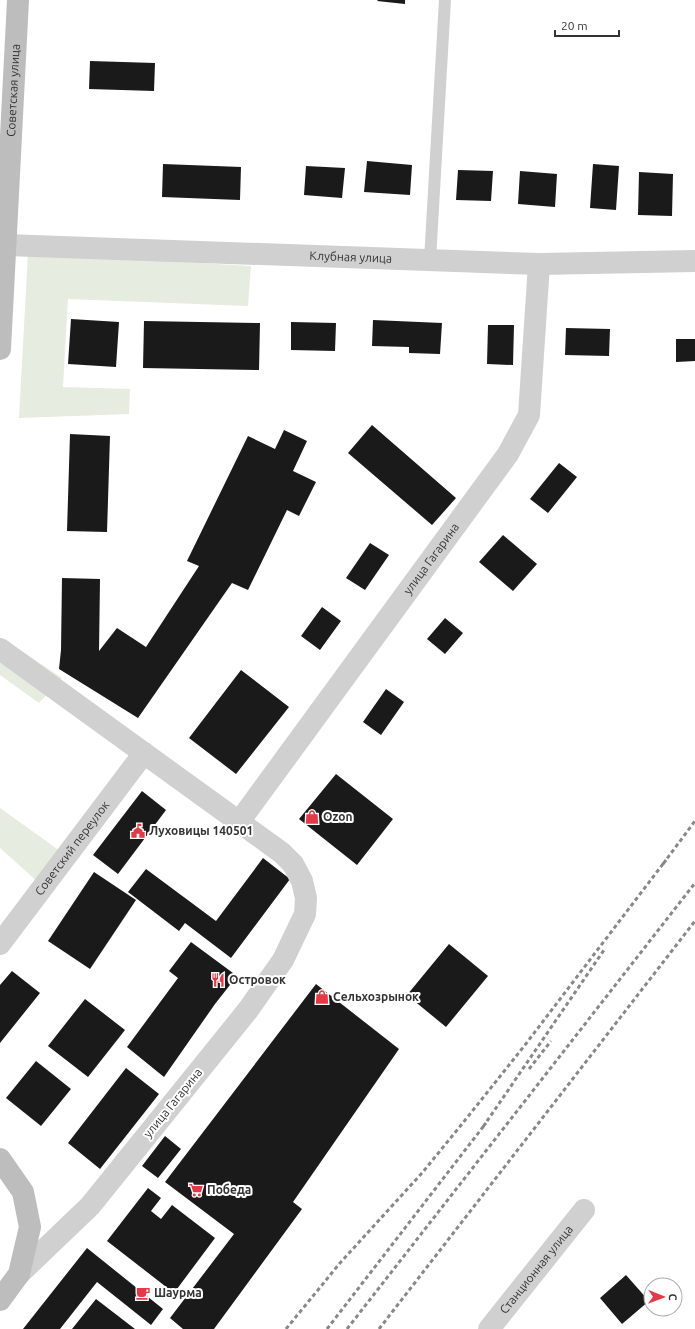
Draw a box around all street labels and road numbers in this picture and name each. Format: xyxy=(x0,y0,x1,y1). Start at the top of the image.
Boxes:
street label: Советская улица xyxy=(4,44,22,137)
street label: Клубная улица xyxy=(309,249,392,265)
street label: улица Гагарина xyxy=(401,520,461,597)
street label: Советский переулок xyxy=(32,798,112,898)
street label: улица Гагарина xyxy=(141,1066,204,1140)
street label: Станционная улица xyxy=(497,1223,575,1316)

